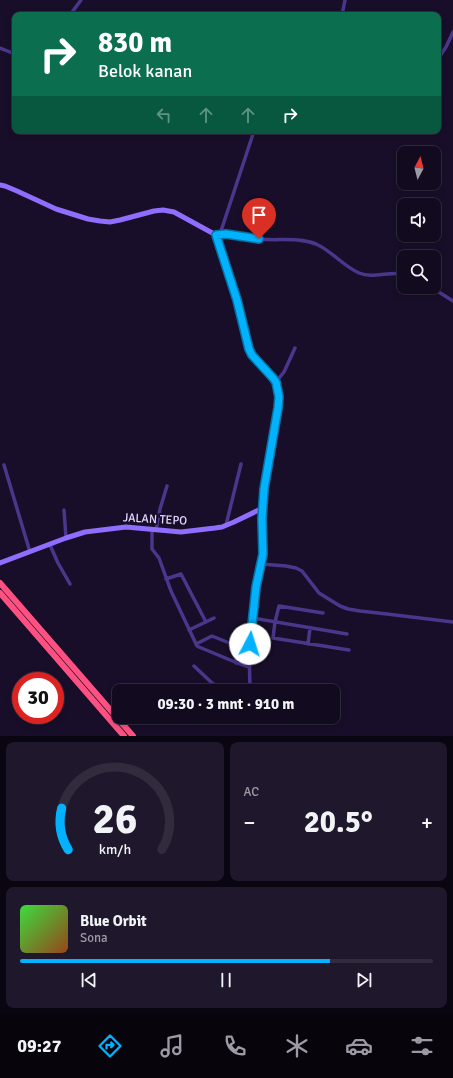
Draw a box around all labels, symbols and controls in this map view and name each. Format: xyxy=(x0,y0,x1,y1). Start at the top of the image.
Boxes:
text: 830 m xyxy=(98,26,172,60)
icon: right xyxy=(32,28,84,80)
text: Belok kanan xyxy=(98,60,192,82)
icon: left xyxy=(153,104,175,126)
icon: ahead xyxy=(195,104,217,126)
icon: ahead xyxy=(237,104,259,126)
icon: right xyxy=(279,104,301,126)
north arrow xyxy=(397,146,441,190)
map controls xyxy=(397,146,441,294)
pin xyxy=(242,198,276,239)
button: sound xyxy=(397,198,441,242)
icon: arrive xyxy=(248,204,270,226)
button: search xyxy=(397,250,441,294)
street label: JALAN TEPO xyxy=(123,510,188,529)
position arrow xyxy=(229,623,271,665)
speed limit sign: 30 xyxy=(12,672,64,724)
text: 09:30 · 3 mnt · 910 m xyxy=(158,695,294,713)
text: AC xyxy=(244,784,259,800)
text: 26 xyxy=(92,793,137,844)
text: 20.5° xyxy=(304,804,373,841)
text: − xyxy=(244,809,255,836)
text: + xyxy=(421,809,433,836)
text: km/h xyxy=(99,840,131,857)
text: Blue Orbit xyxy=(80,912,147,930)
text: Sona xyxy=(80,930,108,946)
icon: previous xyxy=(78,969,100,991)
icon: pause xyxy=(215,969,237,991)
icon: next xyxy=(353,969,375,991)
icon: directions xyxy=(96,1032,124,1060)
icon: music xyxy=(158,1032,186,1060)
icon: phone xyxy=(221,1032,249,1060)
icon: climate xyxy=(283,1032,311,1060)
icon: car xyxy=(345,1032,373,1060)
icon: filters xyxy=(408,1032,436,1060)
text: 09:27 xyxy=(17,1035,61,1057)

